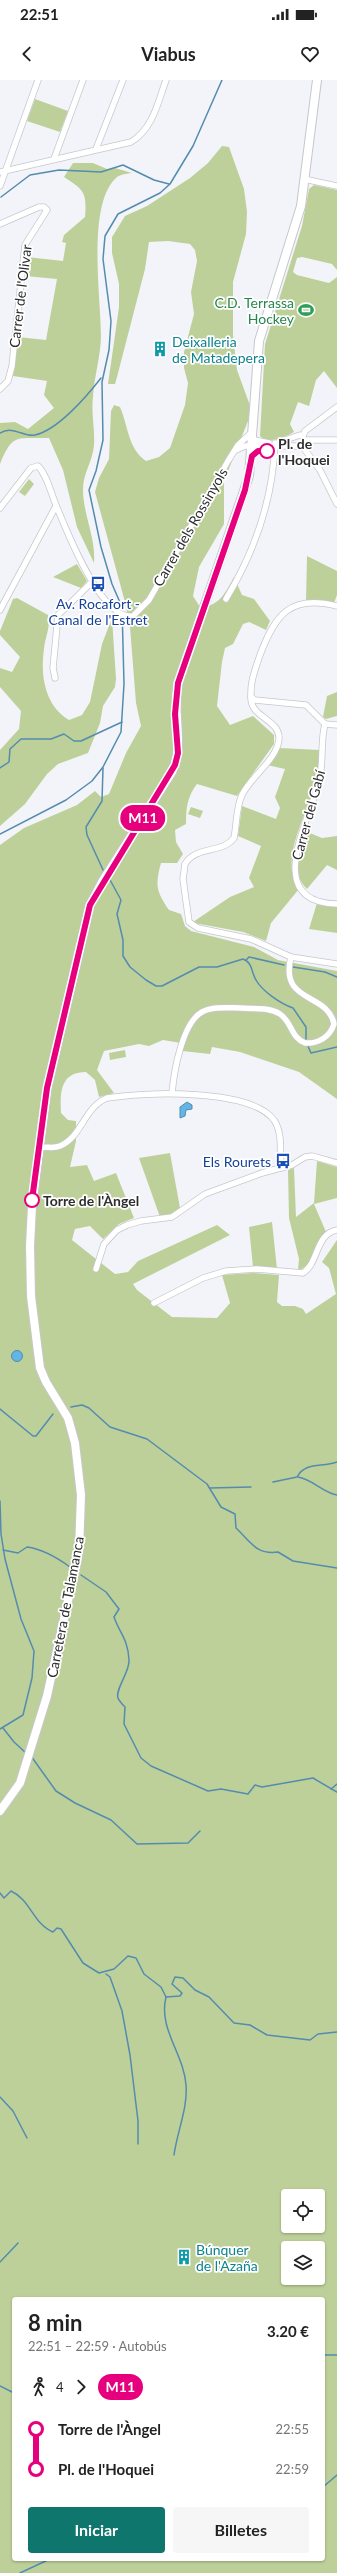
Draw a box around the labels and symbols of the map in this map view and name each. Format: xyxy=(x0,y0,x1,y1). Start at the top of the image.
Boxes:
street label: Carrer de l'Olivar xyxy=(5,243,35,349)
place label: C.D. Terrassa Hockey xyxy=(214,294,295,327)
sports icon: C.D. Terrassa Hockey xyxy=(297,301,315,319)
place label: Deixalleria de Matadepera xyxy=(172,333,265,366)
building icon: Deixalleria de Matadepera xyxy=(151,340,169,358)
place label: Pl. de l'Hoquei xyxy=(278,435,330,468)
marker: Pl. de l'Hoquei xyxy=(259,443,275,459)
street label: Carrer dels Rossinyols xyxy=(149,465,231,589)
bus stop icon: Av. Rocafort - Canal de l'Estret xyxy=(89,575,107,593)
place label: Av. Rocafort - Canal de l'Estret xyxy=(48,595,148,628)
street label: Carrer del Gabí xyxy=(288,768,328,862)
line badge: M11 xyxy=(120,805,166,831)
bus stop icon: Els Rourets xyxy=(274,1152,292,1170)
place label: Els Rourets xyxy=(203,1153,271,1170)
marker: Torre de l'Àngel xyxy=(24,1192,40,1208)
place label: Torre de l'Àngel xyxy=(43,1192,139,1209)
street label: Carretera de Talamanca xyxy=(43,1535,87,1679)
place label: Búnquer de l'Azaña xyxy=(196,2241,258,2274)
building icon: Búnquer de l'Azaña xyxy=(175,2248,193,2266)

